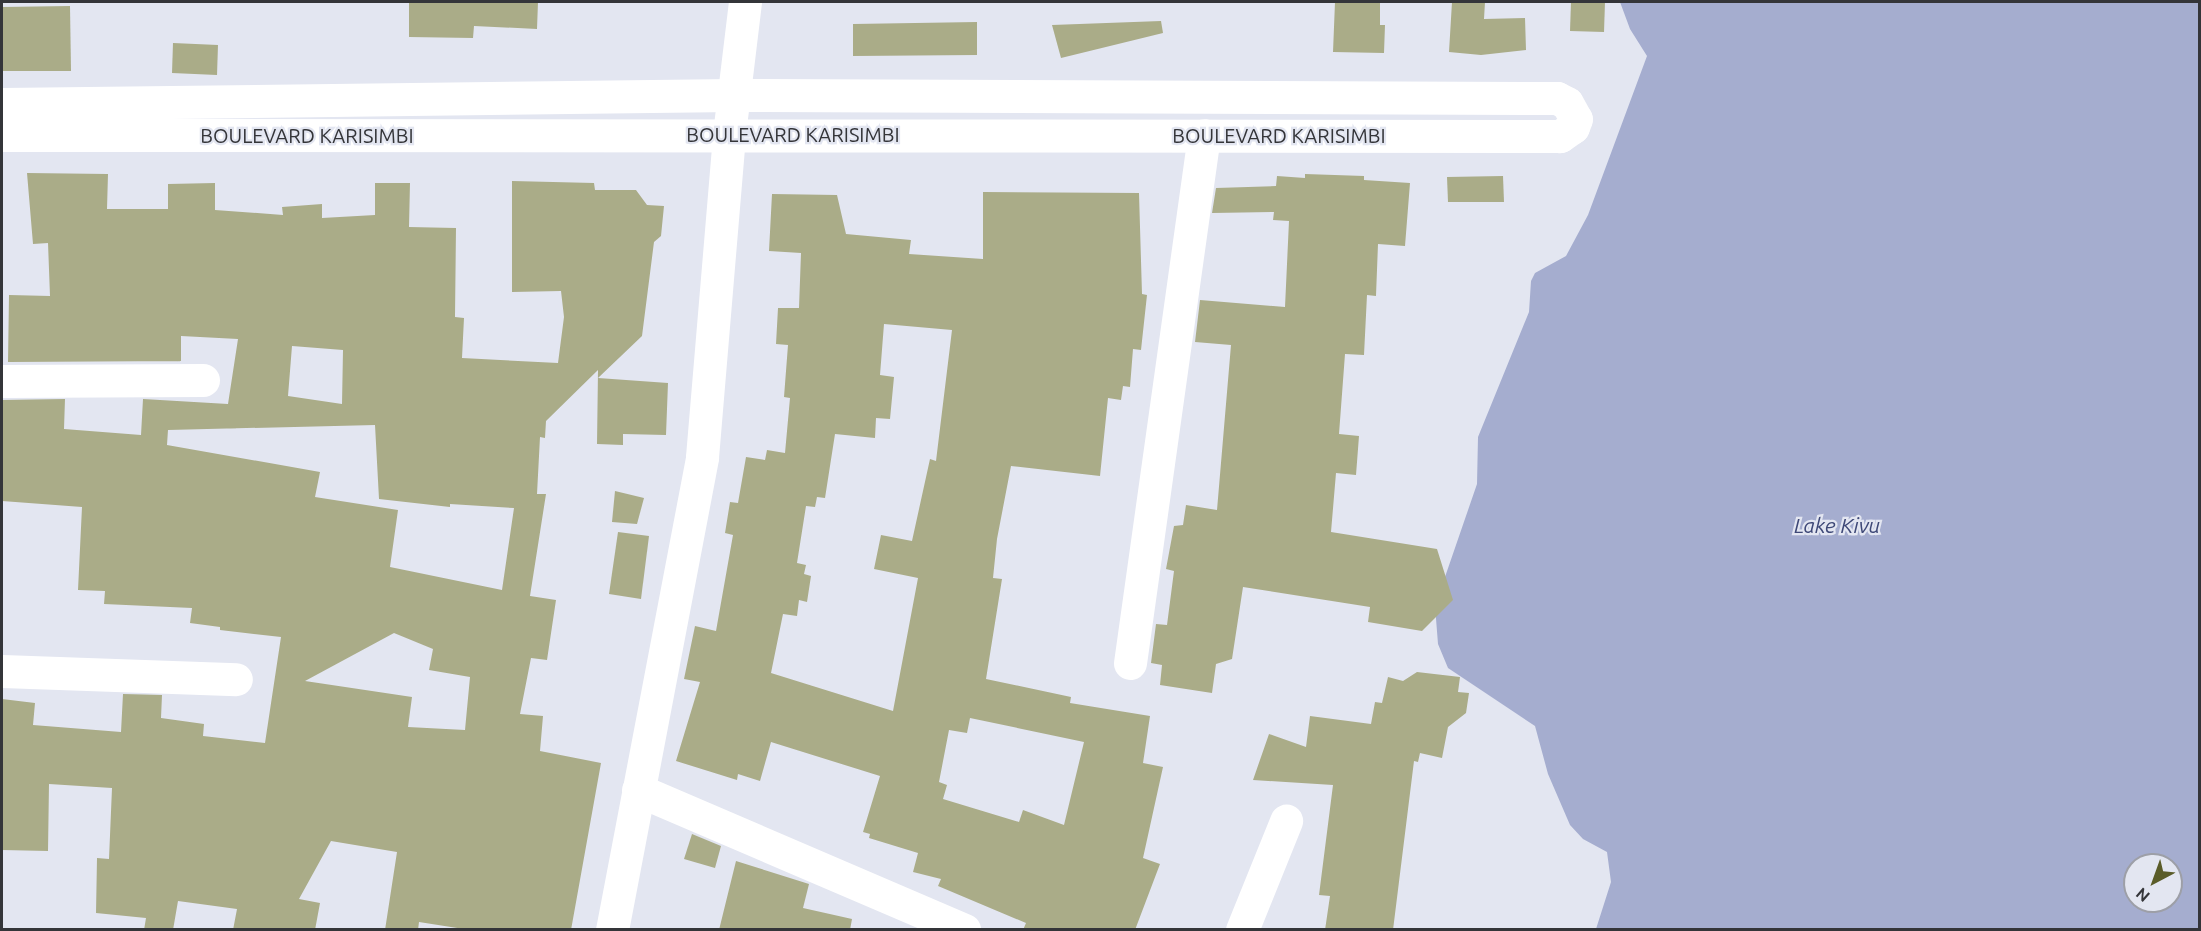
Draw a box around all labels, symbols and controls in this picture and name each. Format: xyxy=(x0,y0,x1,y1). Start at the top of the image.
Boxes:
street label: BOULEVARD KARISIMBI xyxy=(686,122,900,146)
street label: BOULEVARD KARISIMBI xyxy=(200,123,414,147)
street label: BOULEVARD KARISIMBI xyxy=(1172,123,1386,147)
water label: Lake Kivu xyxy=(1794,512,1880,538)
north arrow xyxy=(2123,853,2183,913)
text: N xyxy=(2132,884,2153,906)

